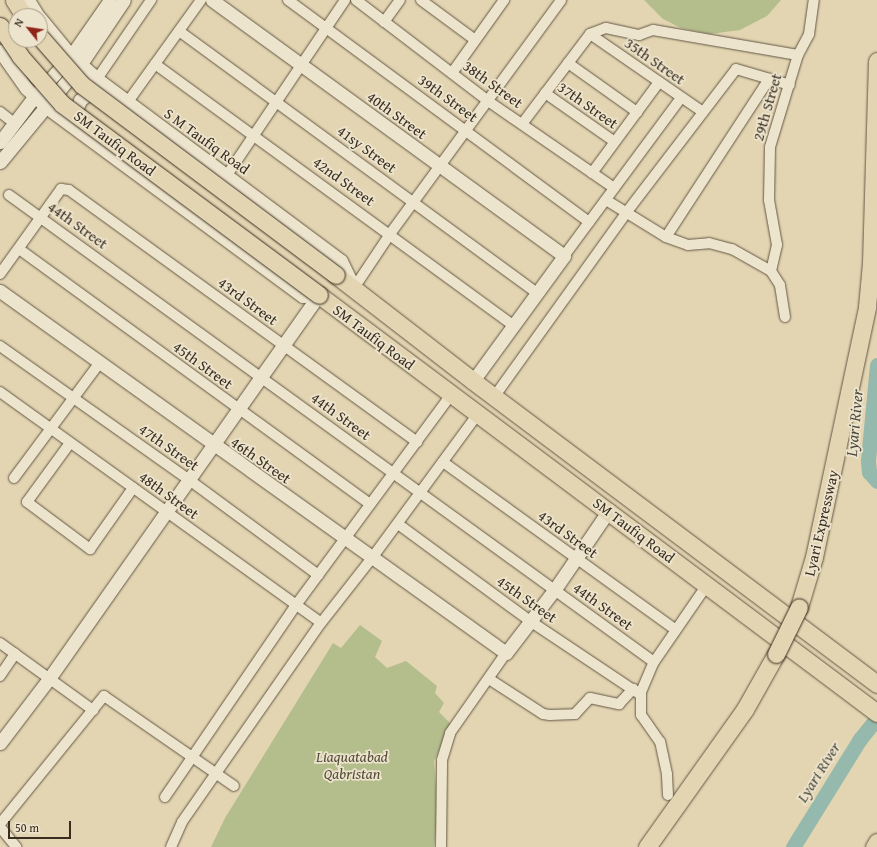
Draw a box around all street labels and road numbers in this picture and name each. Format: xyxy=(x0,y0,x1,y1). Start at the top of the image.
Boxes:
street label: 35th Street xyxy=(621,34,689,88)
street label: 38th Street xyxy=(460,56,526,112)
street label: 39th Street xyxy=(415,70,481,126)
street label: 29th Street xyxy=(749,71,785,143)
street label: 37th Street xyxy=(554,78,622,132)
street label: 40th Street xyxy=(364,87,430,143)
street label: S M Taufiq Road xyxy=(161,104,253,178)
street label: SM Taufiq Road xyxy=(71,106,159,180)
street label: 41sy Street xyxy=(334,121,400,177)
street label: 42nd Street xyxy=(310,153,378,209)
street label: 44th Street xyxy=(45,197,111,253)
street label: 43rd Street xyxy=(215,273,281,329)
street label: SM Taufiq Road xyxy=(330,300,418,374)
street label: 45th Street xyxy=(170,337,236,393)
street label: 44th Street xyxy=(308,388,374,444)
street label: 47th Street xyxy=(135,420,203,474)
street label: 46th Street xyxy=(227,433,295,487)
street label: 48th Street xyxy=(136,467,202,523)
street label: Lyari Expressway xyxy=(800,468,842,578)
street label: SM Taufiq Road xyxy=(590,493,678,567)
street label: 43rd Street xyxy=(535,506,601,562)
street label: 45th Street xyxy=(493,572,561,626)
street label: 44th Street xyxy=(570,578,636,634)

